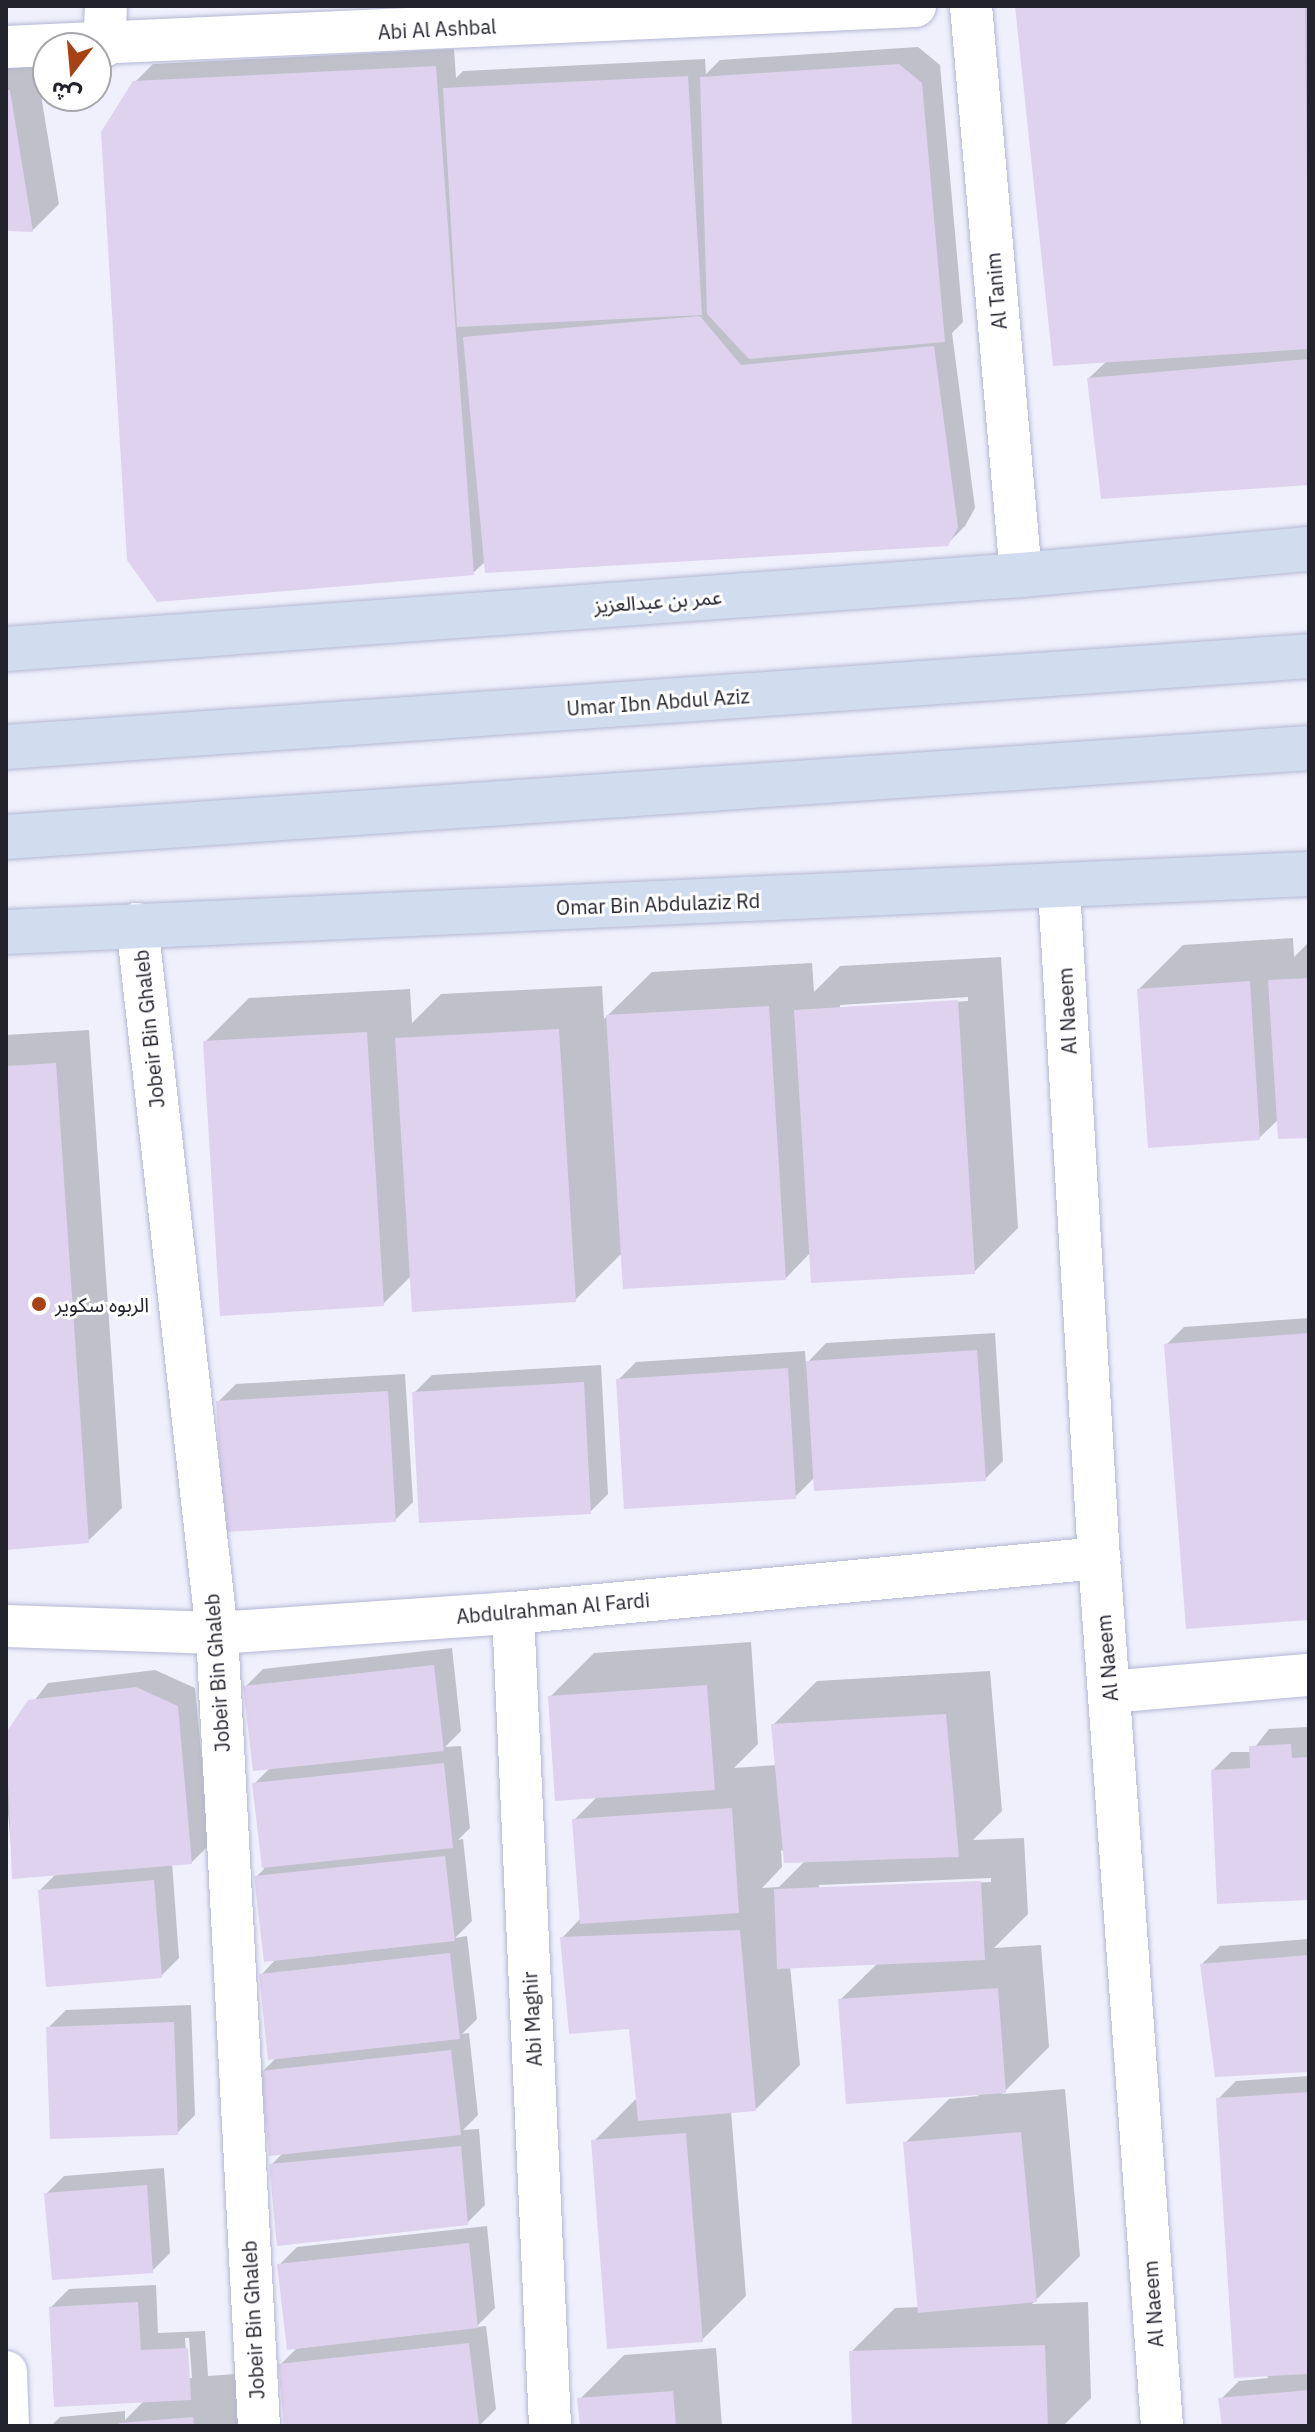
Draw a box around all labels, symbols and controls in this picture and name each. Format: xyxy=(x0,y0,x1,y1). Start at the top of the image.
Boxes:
street label: Abi Al Ashbal xyxy=(377,14,497,44)
north arrow xyxy=(32,32,112,112)
text: ش xyxy=(47,76,84,112)
street label: Al Tanim xyxy=(981,251,1011,331)
street label: عمر بن عبدالعزيز xyxy=(593,585,723,617)
street label: Umar Ibn Abdul Aziz xyxy=(566,684,750,720)
street label: Omar Bin Abdulaziz Rd xyxy=(555,888,761,920)
street label: Jobeir Bin Ghaleb xyxy=(129,949,169,1109)
street label: Al Naeem xyxy=(1053,967,1081,1055)
place label: الربوه سكوير xyxy=(55,1292,149,1316)
marker: الربوه سكوير xyxy=(30,1295,48,1313)
street label: Abdulrahman Al Fardi xyxy=(455,1588,651,1628)
street label: Jobeir Bin Ghaleb xyxy=(199,1593,235,1753)
street label: Al Naeem xyxy=(1091,1614,1123,1702)
street label: Abi Maghir xyxy=(518,1971,546,2067)
street label: Jobeir Bin Ghaleb xyxy=(237,2240,269,2400)
street label: Al Naeem xyxy=(1138,2260,1168,2348)

